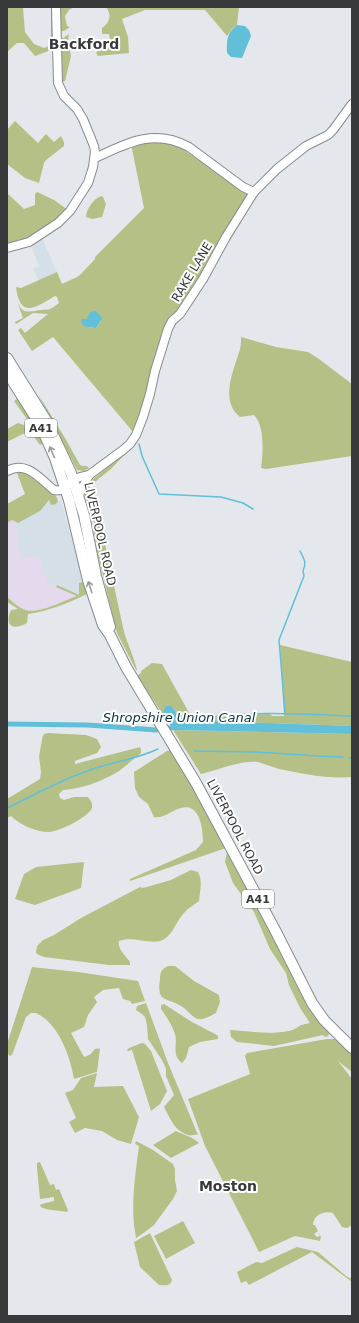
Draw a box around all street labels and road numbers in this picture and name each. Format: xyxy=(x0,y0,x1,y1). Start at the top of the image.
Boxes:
street label: RAKE LANE xyxy=(169,240,215,304)
road number: A41 xyxy=(25,419,57,437)
street label: LIVERPOOL ROAD xyxy=(81,481,119,587)
street label: LIVERPOOL ROAD xyxy=(204,777,266,877)
road number: A41 xyxy=(242,890,274,908)

